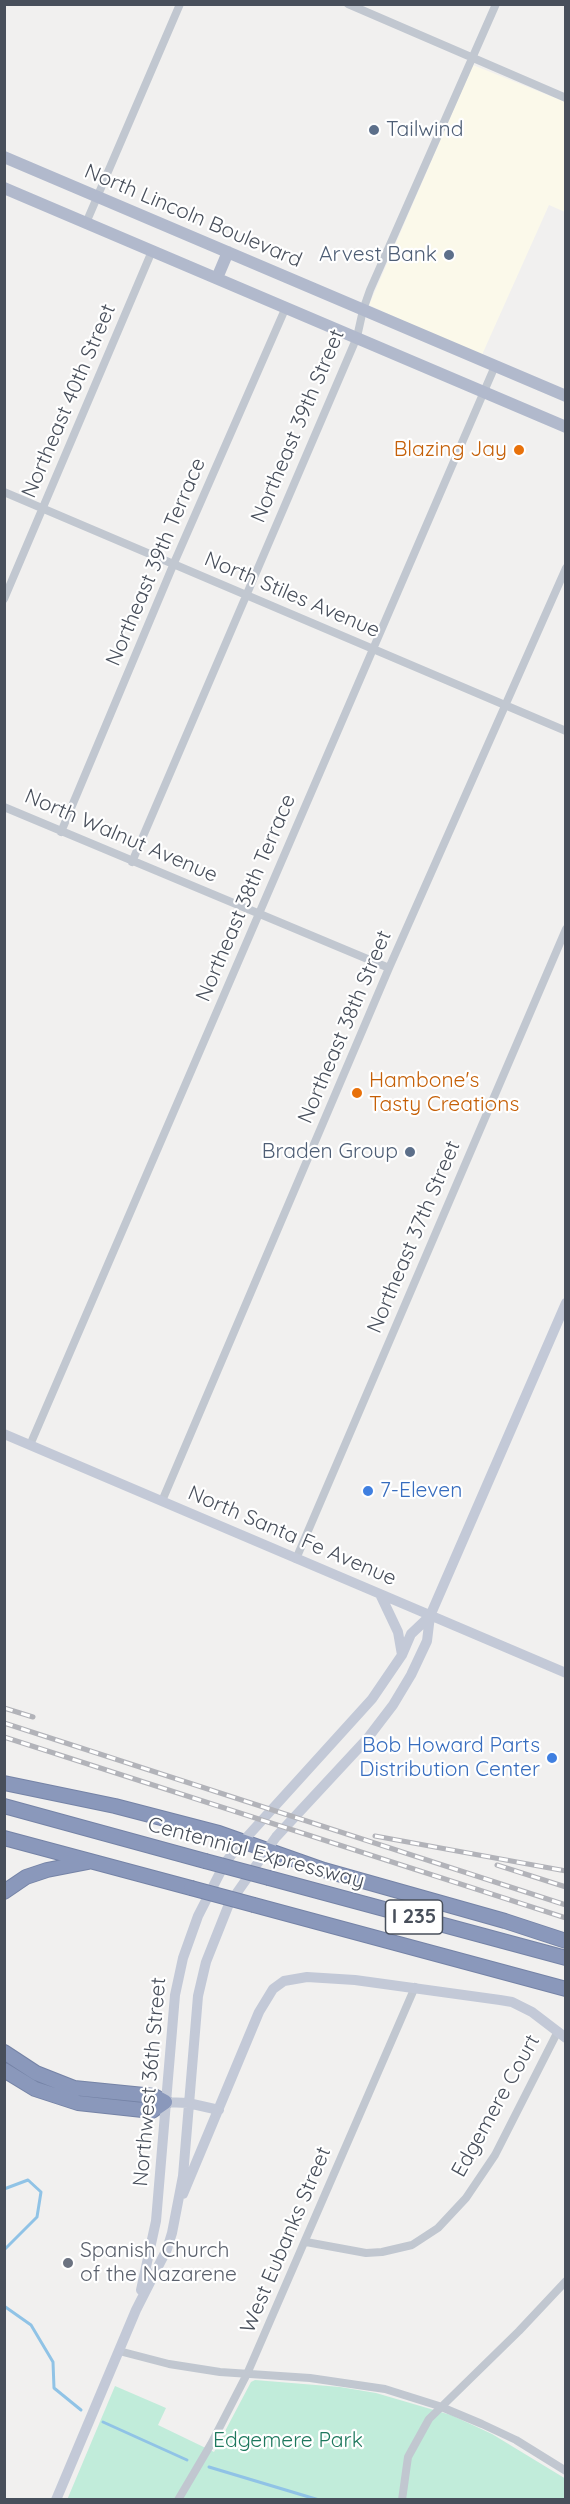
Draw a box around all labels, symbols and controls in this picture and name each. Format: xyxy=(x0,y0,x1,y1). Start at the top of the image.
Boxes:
place label: Tailwind xyxy=(386,117,463,143)
marker: Tailwind xyxy=(367,123,381,137)
street label: North Lincoln Boulevard xyxy=(81,159,305,273)
place label: Arvest Bank xyxy=(319,242,437,268)
marker: Arvest Bank xyxy=(442,248,456,262)
street label: Northeast 40th Street xyxy=(17,300,121,502)
street label: Northeast 39th Street xyxy=(246,326,350,526)
place label: Blazing Jay xyxy=(394,437,507,463)
marker: Blazing Jay xyxy=(512,443,526,457)
street label: Northeast 39th Terrace xyxy=(101,454,211,670)
street label: North Stiles Avenue xyxy=(200,547,384,643)
street label: North Walnut Avenue xyxy=(21,784,221,888)
street label: Northeast 38th Terrace xyxy=(191,790,301,1006)
street label: Northeast 38th Street xyxy=(293,927,397,1127)
place label: Hambone's Tasty Creations xyxy=(369,1068,519,1118)
marker: Hambone's Tasty Creations xyxy=(350,1086,364,1100)
street label: Northeast 37th Street xyxy=(362,1137,466,1337)
place label: Braden Group xyxy=(262,1139,398,1165)
marker: Braden Group xyxy=(403,1145,417,1159)
place label: 7-Eleven xyxy=(380,1478,462,1504)
street label: North Santa Fe Avenue xyxy=(184,1481,400,1591)
marker: 7-Eleven xyxy=(361,1484,375,1498)
place label: Bob Howard Parts Distribution Center xyxy=(359,1733,540,1783)
marker: Bob Howard Parts Distribution Center xyxy=(545,1751,559,1765)
street label: Centennial Expressway xyxy=(145,1812,367,1894)
road number: I 235 xyxy=(386,1900,442,1934)
street label: Northwest 36th Street xyxy=(128,1976,172,2188)
street label: Edgemere Court xyxy=(446,2030,546,2182)
street label: West Eubanks Street xyxy=(235,2143,337,2337)
place label: Spanish Church of the Nazarene xyxy=(80,2238,237,2288)
marker: Spanish Church of the Nazarene xyxy=(61,2256,75,2270)
park label: Edgemere Park xyxy=(213,2428,363,2454)

